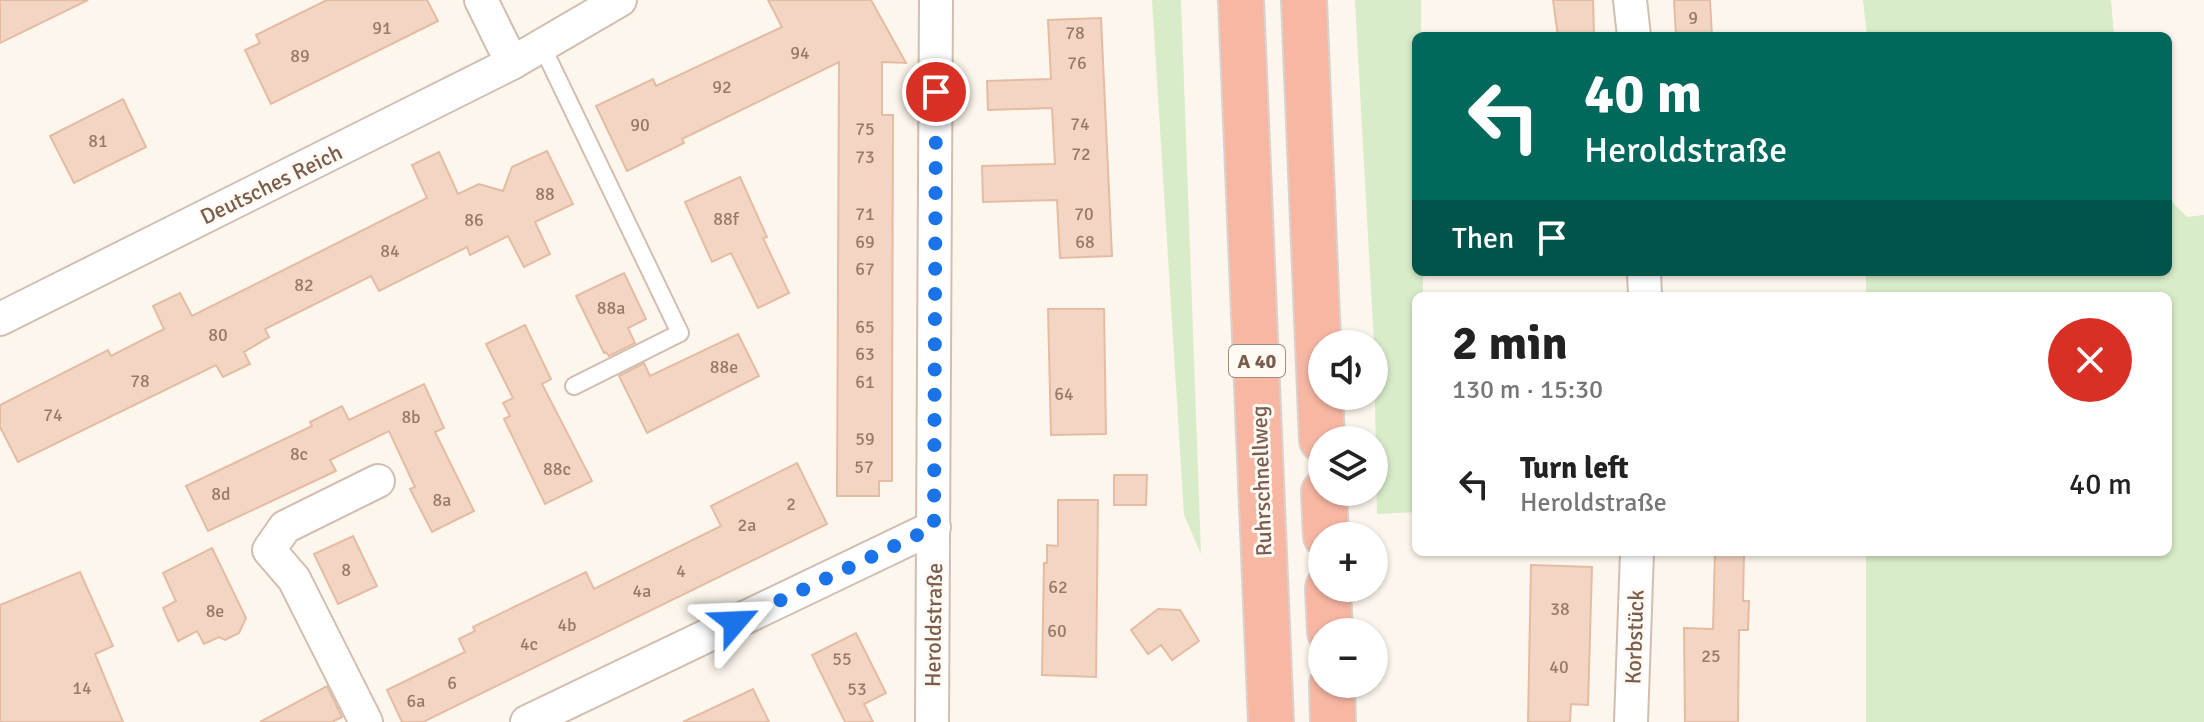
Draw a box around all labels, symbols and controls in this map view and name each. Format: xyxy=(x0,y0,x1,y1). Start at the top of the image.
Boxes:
house number: 9 xyxy=(1688,7,1698,29)
house number: 91 xyxy=(372,17,392,39)
house number: 78 xyxy=(1065,22,1085,44)
house number: 94 xyxy=(790,42,810,64)
house number: 89 xyxy=(290,45,310,67)
house number: 76 xyxy=(1067,52,1087,74)
pin xyxy=(902,58,970,126)
text: 40 m xyxy=(1584,59,1702,128)
icon: left xyxy=(1452,64,1556,168)
icon: arrive xyxy=(914,70,958,114)
house number: 92 xyxy=(712,76,732,98)
house number: 74 xyxy=(1070,113,1090,135)
house number: 90 xyxy=(630,114,650,136)
house number: 75 xyxy=(855,118,875,140)
text: Heroldstraße xyxy=(1584,128,1787,173)
house number: 81 xyxy=(88,130,108,152)
street label: Deutsches Reich xyxy=(196,138,347,230)
house number: 72 xyxy=(1071,143,1091,165)
house number: 73 xyxy=(855,146,875,168)
house number: 88 xyxy=(535,183,555,205)
house number: 71 xyxy=(855,203,875,225)
house number: 70 xyxy=(1074,203,1094,225)
house number: 88f xyxy=(713,208,740,230)
house number: 86 xyxy=(464,209,484,231)
icon: arrive xyxy=(1530,216,1574,260)
text: Then xyxy=(1452,220,1514,257)
house number: 69 xyxy=(855,231,875,253)
house number: 68 xyxy=(1075,231,1095,253)
house number: 84 xyxy=(380,240,400,262)
house number: 67 xyxy=(855,258,875,280)
house number: 82 xyxy=(294,274,314,296)
house number: 88a xyxy=(597,297,625,319)
text: 2 min xyxy=(1452,314,1568,373)
house number: 65 xyxy=(855,316,875,338)
button: close xyxy=(2048,318,2132,402)
house number: 80 xyxy=(208,324,228,346)
map controls xyxy=(1308,330,1388,698)
button: sound xyxy=(1308,330,1388,410)
house number: 63 xyxy=(855,343,875,365)
road number: A 40 xyxy=(1229,345,1285,377)
house number: 88e xyxy=(710,356,738,378)
house number: 78 xyxy=(130,370,150,392)
house number: 61 xyxy=(855,371,875,393)
text: 130 m · 15:30 xyxy=(1452,374,1603,406)
house number: 64 xyxy=(1054,383,1074,405)
house number: 74 xyxy=(43,404,63,426)
street label: Ruhrschnellweg xyxy=(1245,405,1278,557)
house number: 8b xyxy=(401,406,421,428)
button: layers xyxy=(1308,426,1388,506)
house number: 59 xyxy=(855,428,875,450)
house number: 8c xyxy=(290,443,308,465)
text: Turn left xyxy=(1520,450,1629,487)
house number: 57 xyxy=(854,456,874,478)
house number: 88c xyxy=(543,458,571,480)
icon: left xyxy=(1452,462,1496,506)
text: 40 m xyxy=(2069,466,2132,503)
house number: 8d xyxy=(211,483,231,505)
text: Heroldstraße xyxy=(1520,487,1667,519)
house number: 8a xyxy=(433,489,451,511)
house number: 2 xyxy=(786,493,796,515)
house number: 2a xyxy=(738,514,756,536)
button: + xyxy=(1308,522,1388,602)
house number: 8 xyxy=(341,559,351,581)
house number: 4 xyxy=(676,560,686,582)
street label: Heroldstraße xyxy=(919,563,948,687)
house number: 62 xyxy=(1048,576,1068,598)
house number: 4a xyxy=(633,580,651,602)
position arrow xyxy=(693,580,777,664)
street label: Korbstück xyxy=(1619,589,1650,685)
house number: 38 xyxy=(1550,598,1570,620)
house number: 8e xyxy=(206,600,224,622)
house number: 4b xyxy=(557,614,577,636)
button: − xyxy=(1308,618,1388,698)
house number: 60 xyxy=(1047,620,1067,642)
house number: 4c xyxy=(520,633,538,655)
house number: 25 xyxy=(1701,645,1721,667)
house number: 55 xyxy=(832,648,852,670)
house number: 40 xyxy=(1549,656,1569,678)
house number: 6 xyxy=(447,672,457,694)
house number: 14 xyxy=(72,677,92,699)
house number: 53 xyxy=(847,678,867,700)
house number: 6a xyxy=(407,690,425,712)

